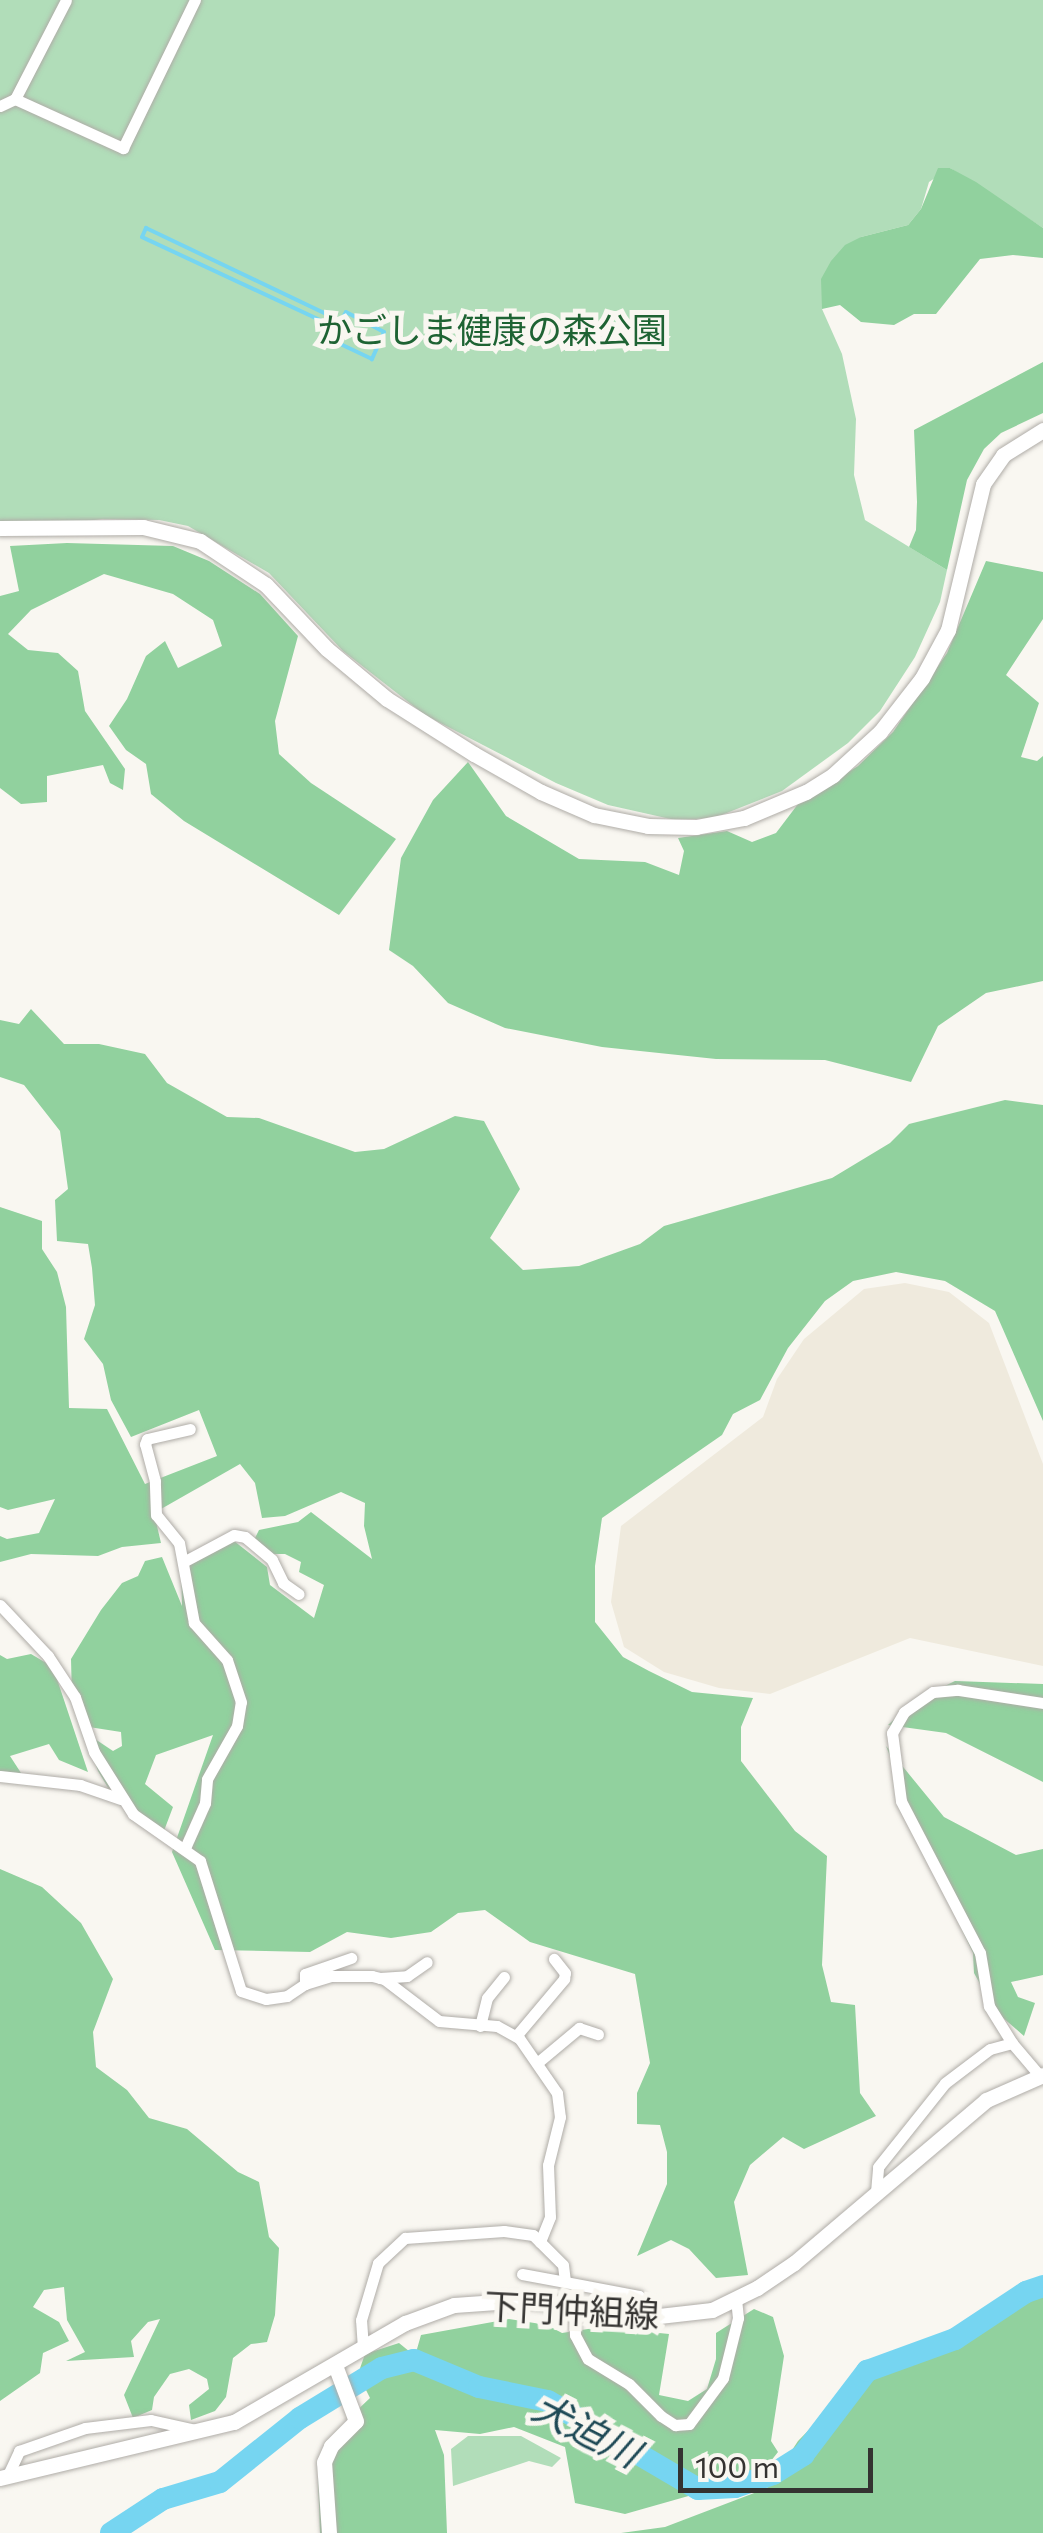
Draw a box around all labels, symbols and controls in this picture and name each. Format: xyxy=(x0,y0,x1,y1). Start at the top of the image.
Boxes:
park label: かごしま健康の森公園 xyxy=(317,308,667,350)
street label: 下門仲組線 xyxy=(484,2283,660,2335)
water label: 犬迫川 xyxy=(526,2383,648,2475)
scale bar xyxy=(683,2428,878,2490)
text: 100 m xyxy=(695,2447,779,2484)

